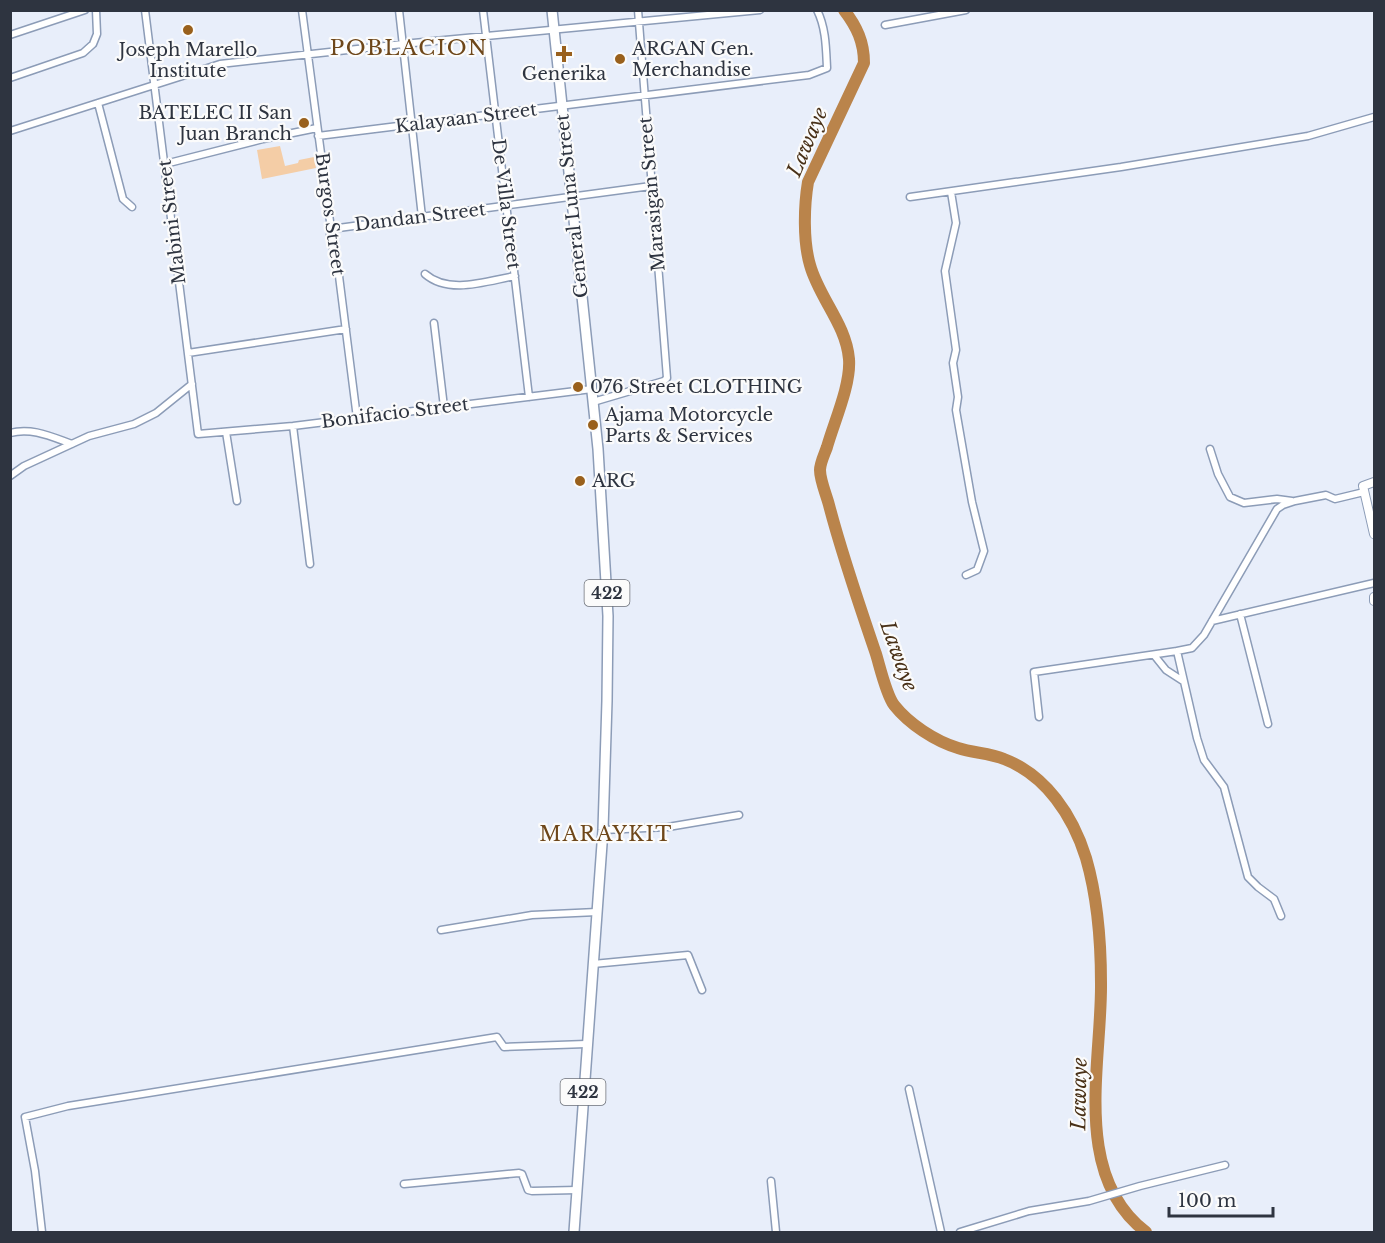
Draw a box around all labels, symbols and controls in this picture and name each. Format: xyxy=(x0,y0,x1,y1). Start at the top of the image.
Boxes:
marker: Joseph Marello Institute xyxy=(181,23,195,37)
district label: POBLACION xyxy=(330,35,488,61)
place label: ARGAN Gen. Merchandise xyxy=(631,38,754,81)
place label: Joseph Marello Institute xyxy=(117,39,257,82)
marker: Generika xyxy=(557,47,571,61)
marker: ARGAN Gen. Merchandise xyxy=(613,52,627,66)
place label: Generika xyxy=(522,63,606,85)
street label: Kalayaan Street xyxy=(394,98,538,138)
place label: BATELEC II San Juan Branch xyxy=(138,102,292,145)
water label: Lawaye xyxy=(781,104,832,181)
street label: General Luna Street xyxy=(551,113,593,299)
marker: BATELEC II San Juan Branch xyxy=(297,116,311,130)
street label: Marasigan Street xyxy=(634,116,670,272)
street label: De Villa Street xyxy=(487,137,525,271)
street label: Burgos Street xyxy=(310,151,350,277)
street label: Mabini Street xyxy=(153,158,191,286)
street label: Dandan Street xyxy=(353,198,487,236)
place label: 076 Street CLOTHING xyxy=(590,376,803,398)
marker: 076 Street CLOTHING xyxy=(571,380,585,394)
street label: Bonifacio Street xyxy=(320,393,470,433)
place label: Ajama Motorcycle Parts & Services xyxy=(604,404,773,447)
marker: Ajama Motorcycle Parts & Services xyxy=(586,418,600,432)
place label: ARG xyxy=(591,470,636,492)
marker: ARG xyxy=(573,474,587,488)
road number: 422 xyxy=(584,580,630,606)
water label: Lawaye xyxy=(875,617,923,694)
district label: MARAYKIT xyxy=(539,822,673,846)
water label: Lawaye xyxy=(1066,1057,1092,1132)
road number: 422 xyxy=(560,1079,606,1105)
scale bar xyxy=(1169,1180,1272,1218)
text: 100 m xyxy=(1178,1190,1236,1212)

